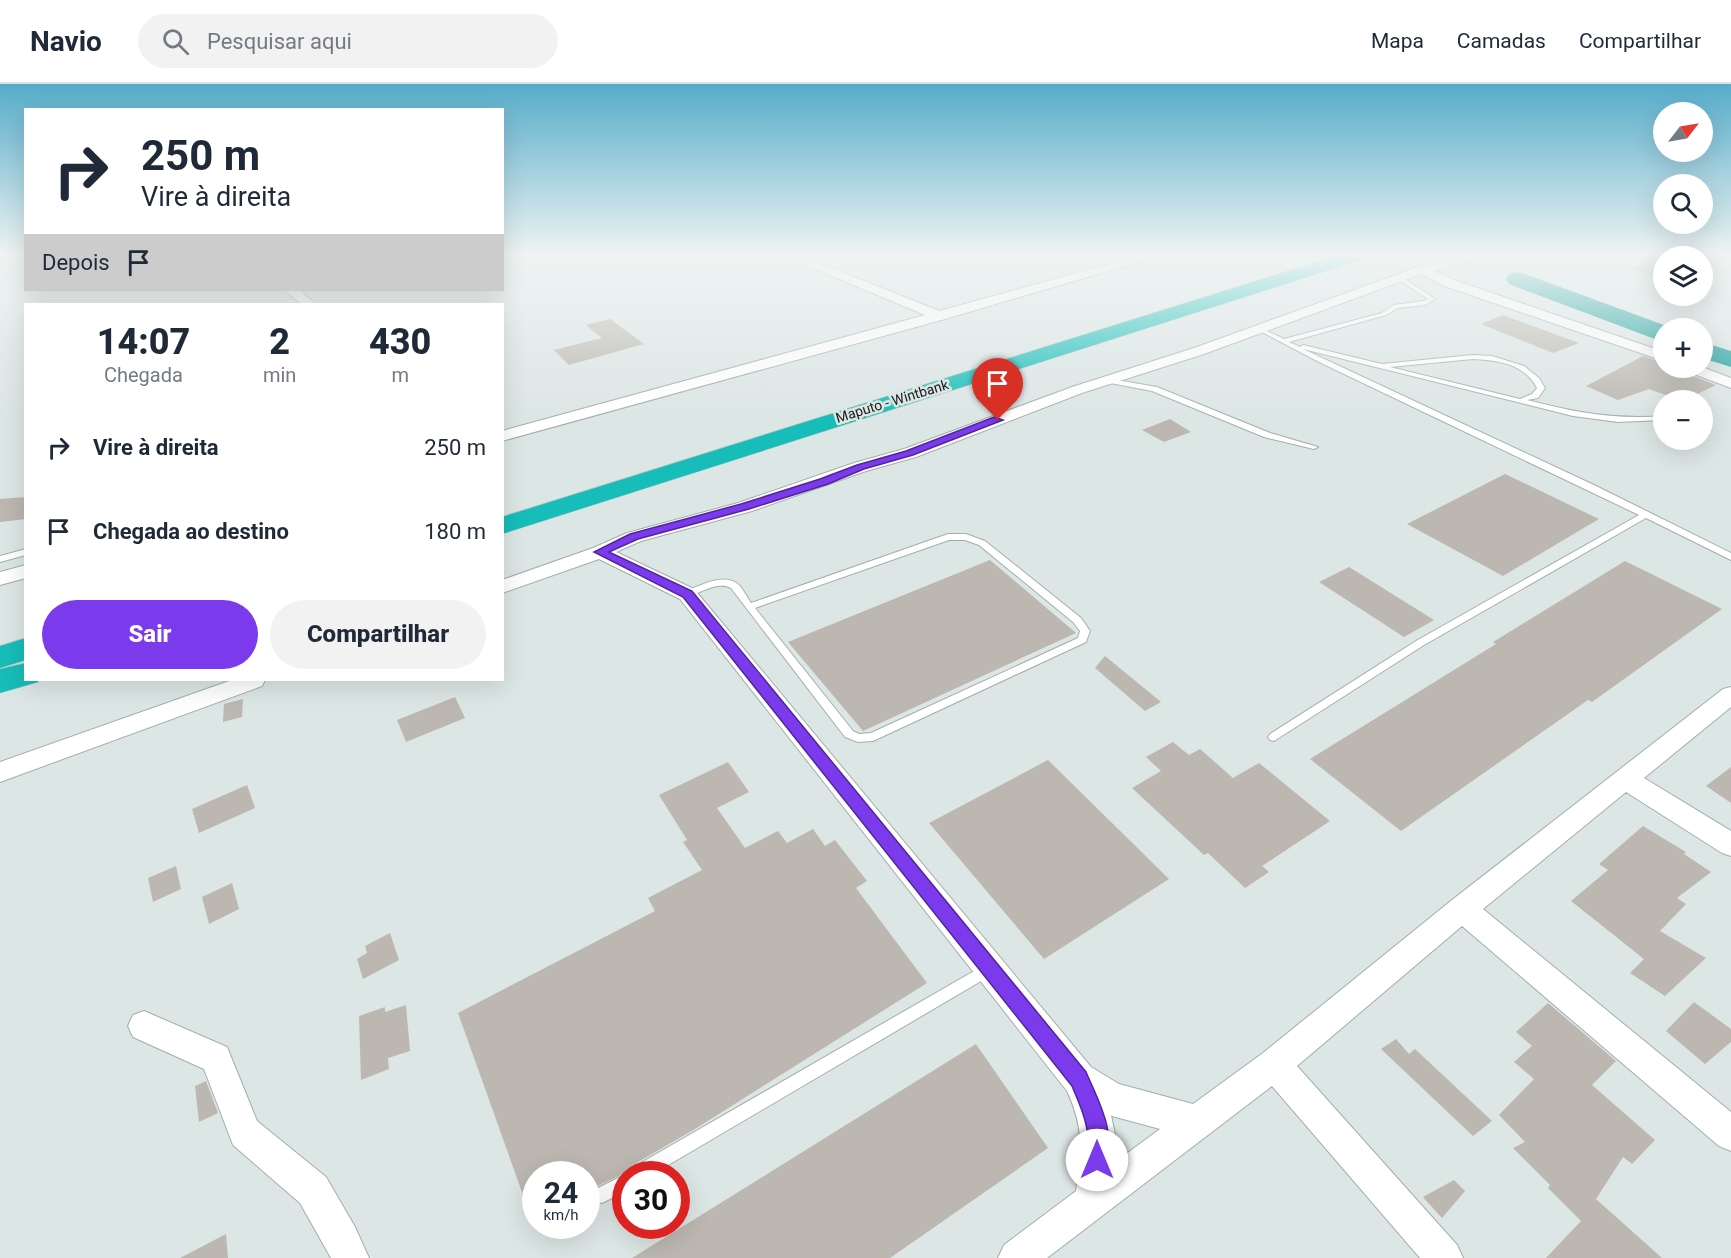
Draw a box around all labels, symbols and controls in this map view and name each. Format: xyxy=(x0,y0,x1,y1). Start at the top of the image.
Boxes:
search box xyxy=(138,14,558,68)
text: Navio xyxy=(30,25,102,58)
icon: search xyxy=(159,25,192,58)
text: Pesquisar aqui xyxy=(207,29,352,54)
text: Mapa xyxy=(1371,29,1424,53)
text: Camadas xyxy=(1457,29,1546,53)
text: Compartilhar xyxy=(1579,29,1701,53)
north arrow xyxy=(1653,102,1713,162)
map controls xyxy=(1653,102,1713,450)
text: 250 m xyxy=(141,131,260,180)
icon: right xyxy=(42,132,120,210)
button: search xyxy=(1653,174,1713,234)
text: Vire à direita xyxy=(141,181,291,213)
icon: arrive xyxy=(122,246,155,279)
button: layers xyxy=(1653,246,1713,306)
text: Depois xyxy=(42,250,110,275)
button: + xyxy=(1653,318,1713,378)
text: 14:07 xyxy=(97,321,190,363)
text: 2 xyxy=(269,321,290,363)
text: 430 xyxy=(369,321,431,363)
pin xyxy=(972,358,1023,420)
text: Chegada xyxy=(104,363,183,387)
text: min xyxy=(263,363,296,387)
text: m xyxy=(391,363,409,387)
icon: arrive xyxy=(981,367,1014,400)
street label: Maputo - Wintbank xyxy=(834,376,951,426)
button: − xyxy=(1653,390,1713,450)
icon: right xyxy=(42,431,75,464)
text: Vire à direita xyxy=(93,435,219,460)
text: 250 m xyxy=(424,435,486,460)
icon: arrive xyxy=(42,515,75,548)
text: Chegada ao destino xyxy=(93,519,289,544)
text: 180 m xyxy=(424,519,486,544)
button: Sair xyxy=(42,600,258,669)
button: Compartilhar xyxy=(270,600,486,669)
position arrow xyxy=(1065,1128,1129,1192)
speed limit sign: 30 xyxy=(612,1161,690,1239)
text: 24 xyxy=(544,1175,578,1210)
text: km/h xyxy=(543,1206,579,1224)

